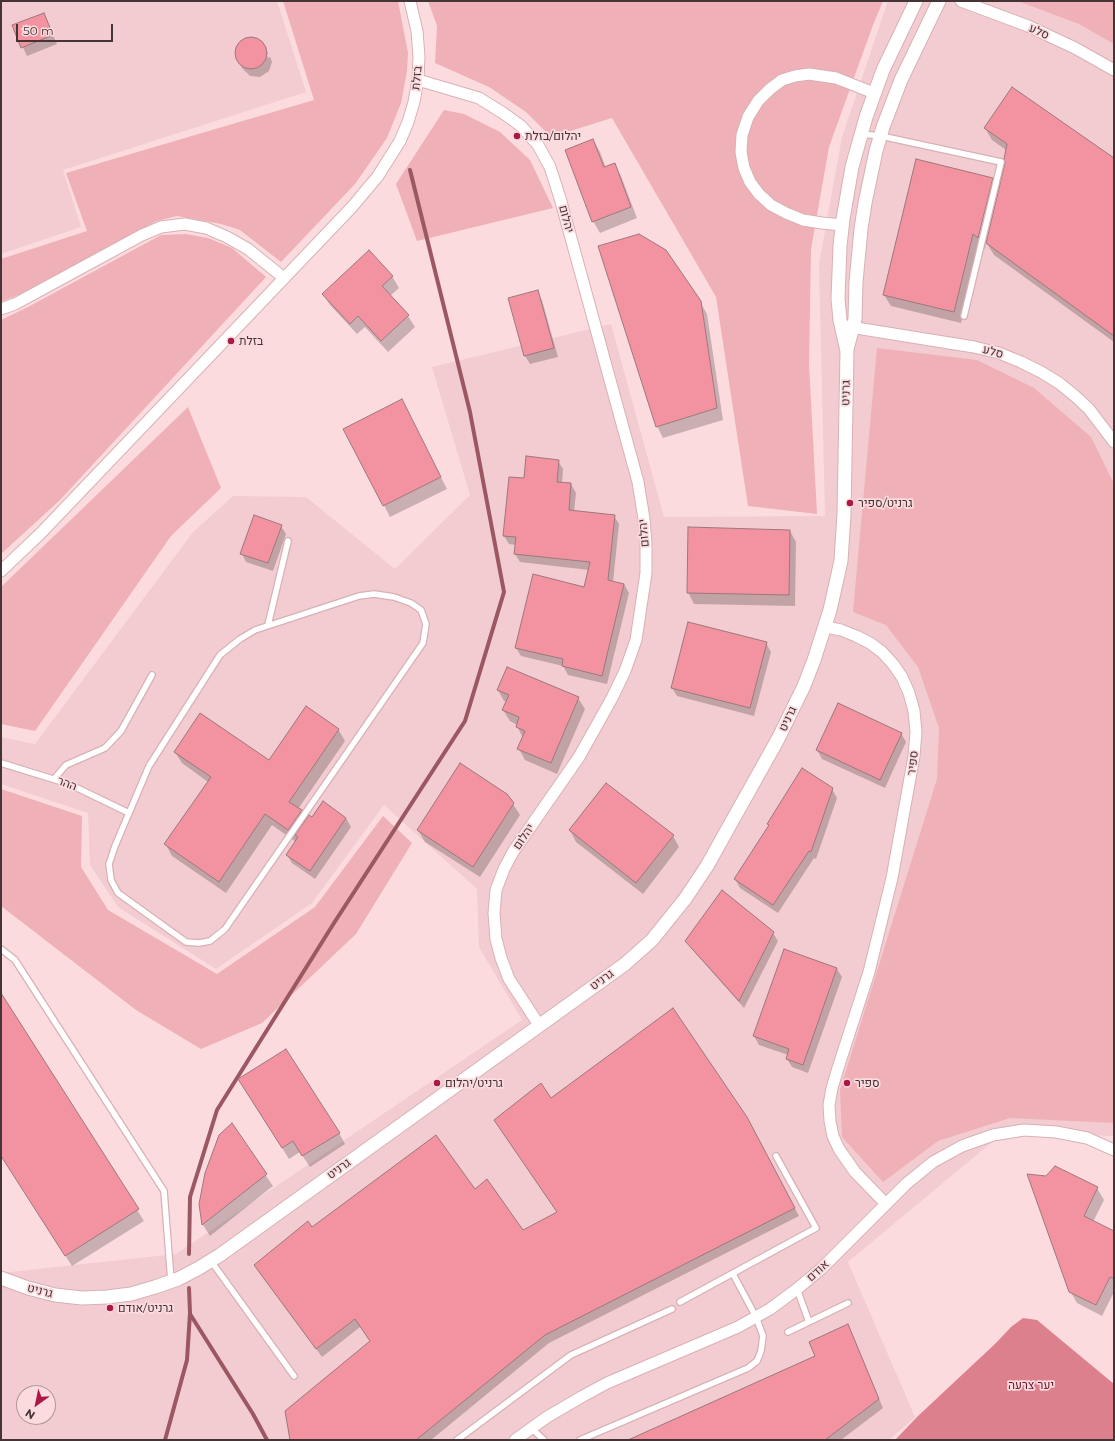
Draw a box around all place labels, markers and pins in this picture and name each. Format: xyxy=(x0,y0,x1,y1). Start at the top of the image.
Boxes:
place label: יהלום/בזלת xyxy=(525,129,581,143)
marker: יהלום/בזלת xyxy=(512,131,522,141)
place label: בזלת xyxy=(239,334,263,348)
marker: בזלת xyxy=(226,336,236,346)
place label: גרניט/ספיר xyxy=(858,496,913,510)
marker: גרניט/ספיר xyxy=(845,498,855,508)
place label: גרניט/יהלום xyxy=(445,1076,503,1090)
place label: ספיר xyxy=(855,1076,880,1090)
marker: גרניט/יהלום xyxy=(432,1078,442,1088)
marker: ספיר xyxy=(842,1078,852,1088)
place label: גרניט/אודם xyxy=(118,1301,173,1315)
marker: גרניט/אודם xyxy=(105,1303,115,1313)

